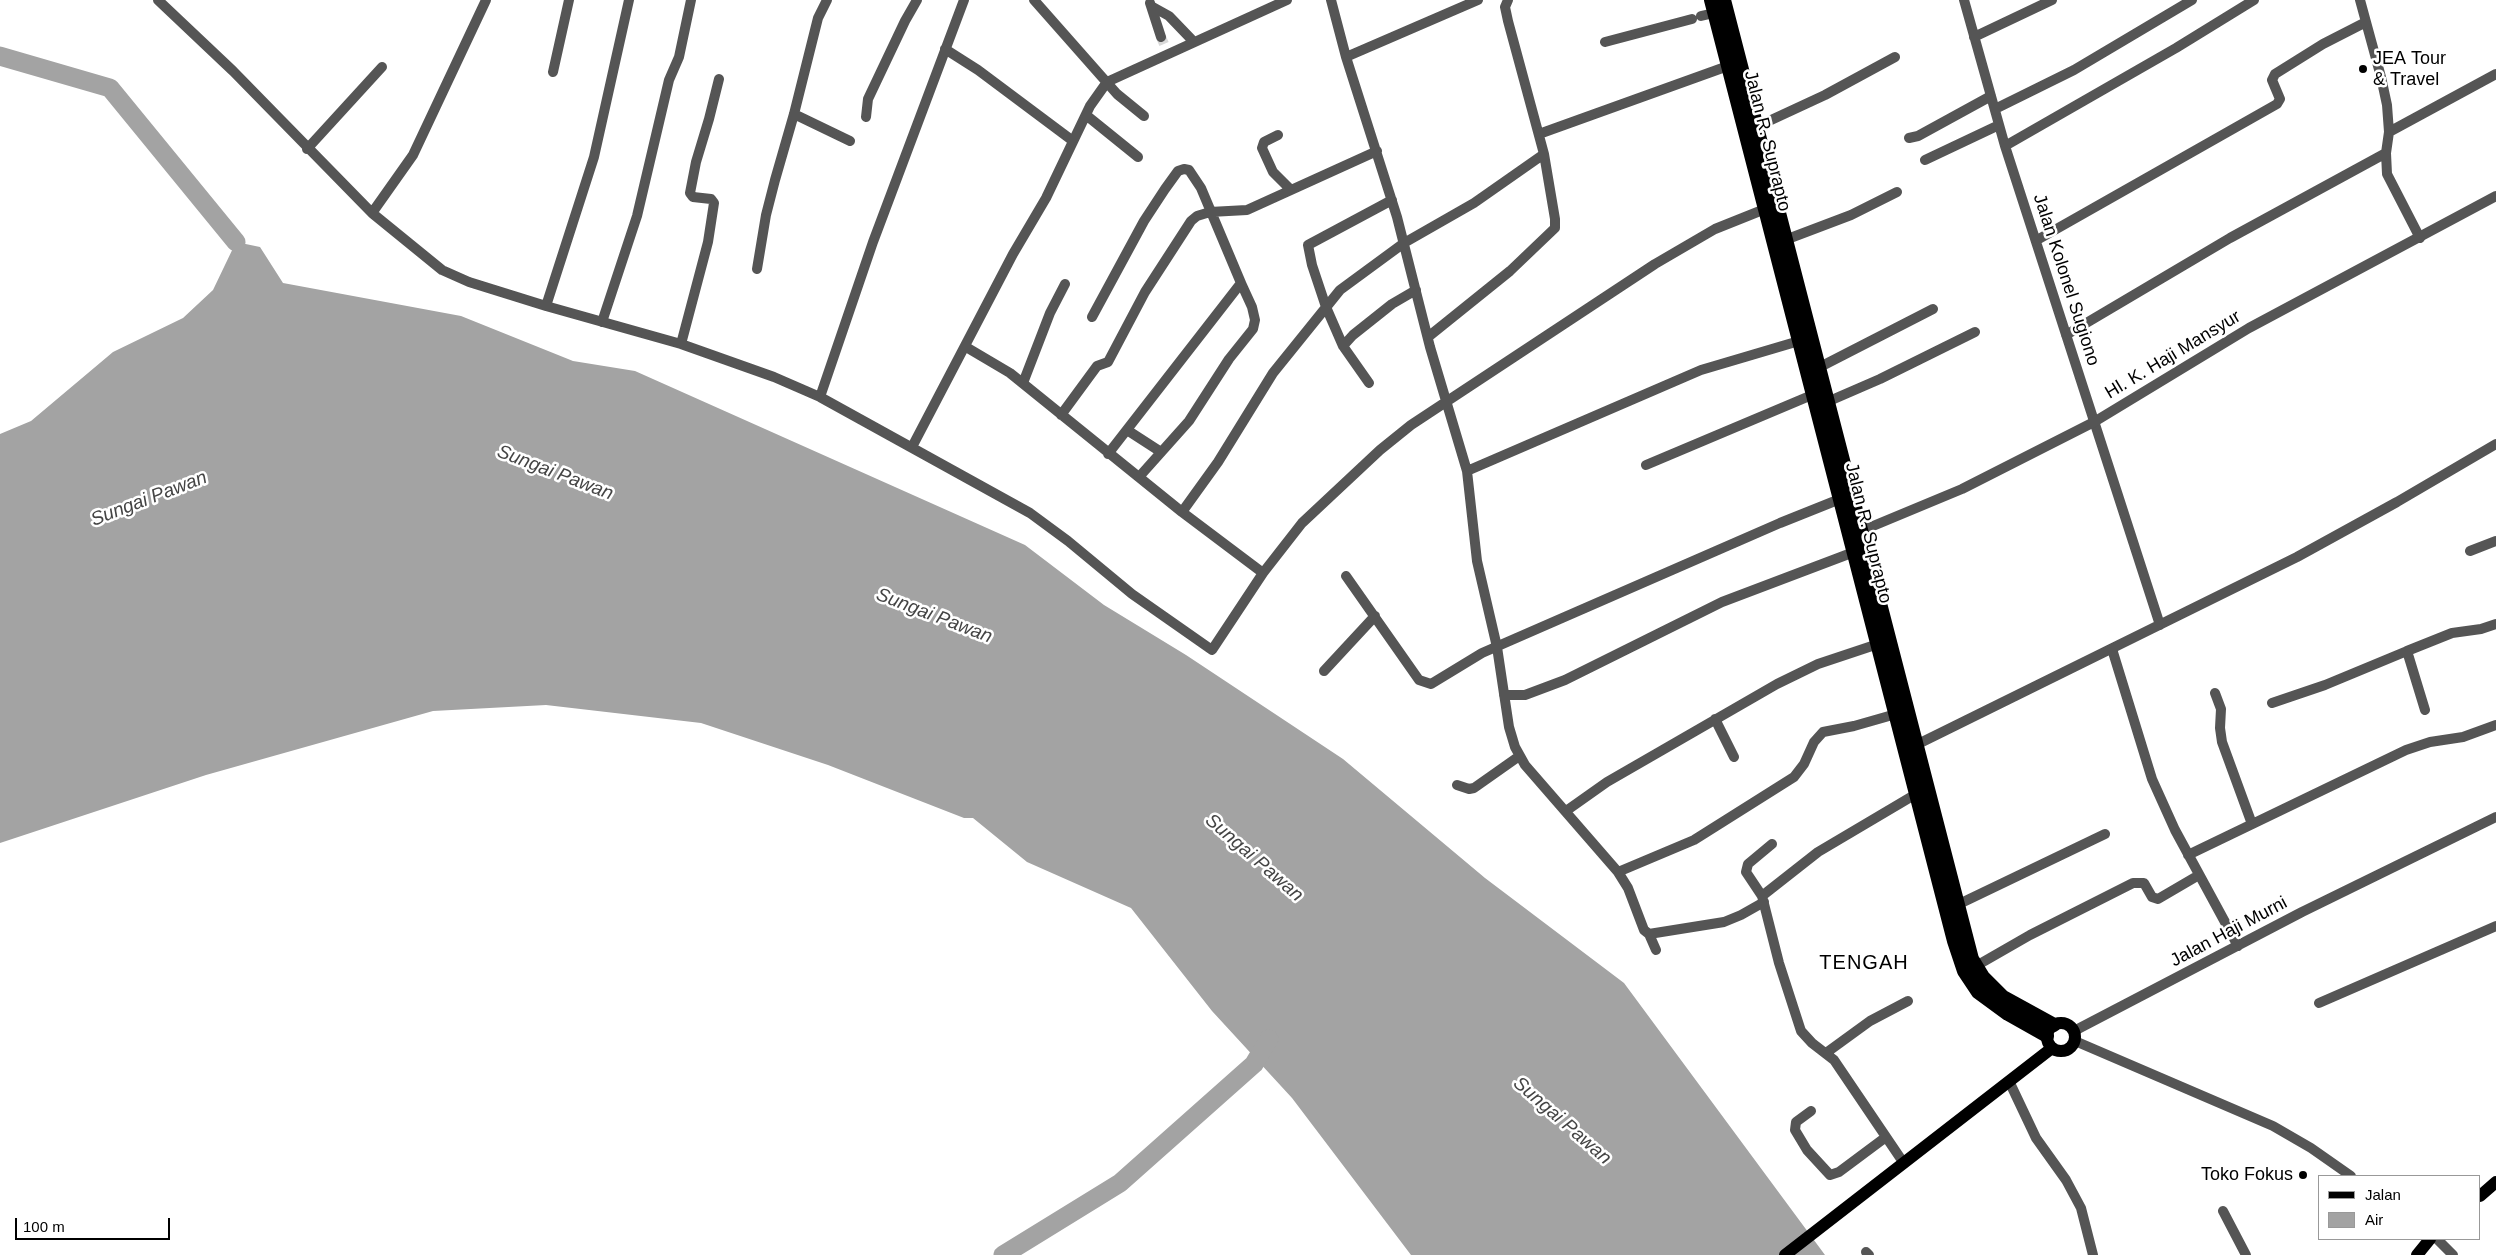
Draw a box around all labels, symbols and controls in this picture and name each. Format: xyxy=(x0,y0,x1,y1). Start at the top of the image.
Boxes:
place label: JEA Tour & Travel xyxy=(2373,48,2446,90)
marker: JEA Tour & Travel xyxy=(2357,63,2369,75)
street label: Jalan R. Suprapto xyxy=(1739,68,1795,214)
street label: Jalan Kolonel Sugiono xyxy=(2028,191,2104,369)
street label: Hl. K. Haji Mansyur xyxy=(2101,306,2245,404)
water label: Sungai Pawan xyxy=(494,440,616,506)
street label: Jalan R. Suprapto xyxy=(1840,460,1896,606)
water label: Sungai Pawan xyxy=(88,466,210,532)
water label: Sungai Pawan xyxy=(873,583,995,649)
water label: Sungai Pawan xyxy=(1200,809,1308,907)
street label: Jalan Haji Murni xyxy=(2167,892,2291,972)
district label: TENGAH xyxy=(1819,951,1909,975)
water label: Sungai Pawan xyxy=(1508,1072,1616,1170)
place label: Toko Fokus xyxy=(2201,1164,2293,1186)
marker: Toko Fokus xyxy=(2297,1169,2309,1181)
legend xyxy=(2318,1175,2481,1240)
text: Jalan xyxy=(2365,1186,2401,1203)
scale bar xyxy=(18,1208,172,1240)
text: Air xyxy=(2365,1211,2383,1228)
text: 100 m xyxy=(23,1218,65,1235)

